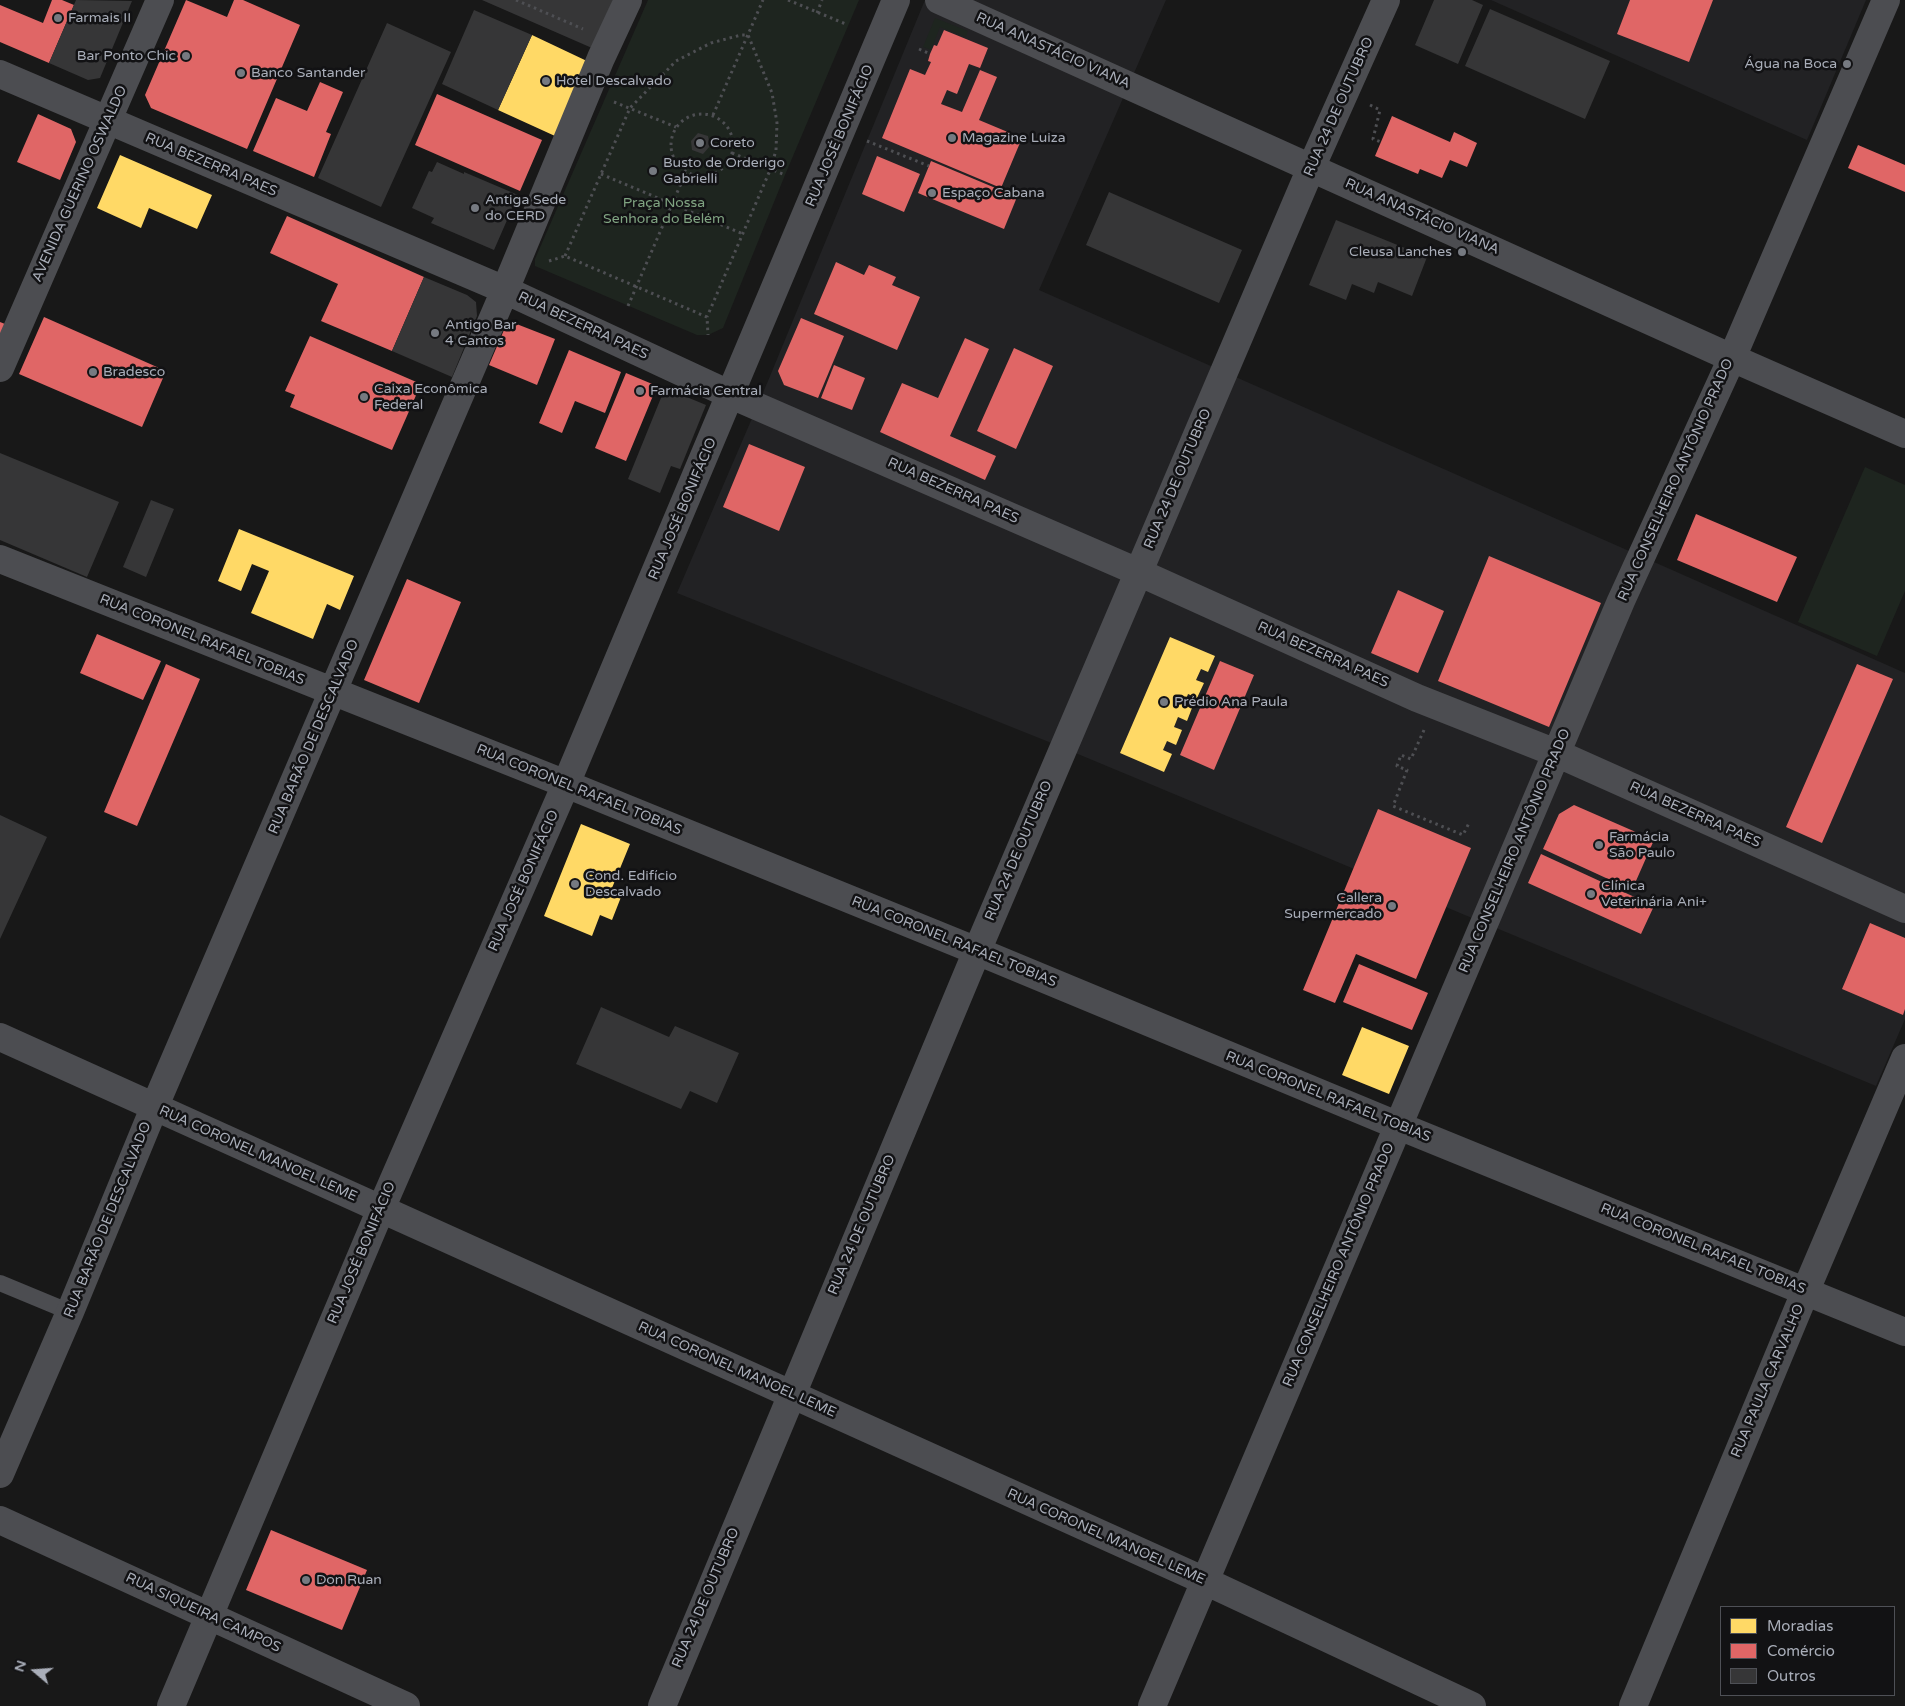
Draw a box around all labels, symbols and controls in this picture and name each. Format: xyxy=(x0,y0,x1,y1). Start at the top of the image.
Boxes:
street label: RUA ANASTÁCIO VIANA xyxy=(973,9,1133,93)
place label: Farmais II xyxy=(68,10,131,26)
marker: Farmais II xyxy=(52,12,64,24)
street label: RUA 24 DE OUTUBRO xyxy=(1301,35,1377,179)
place label: Bar Ponto Chic xyxy=(77,48,176,64)
marker: Bar Ponto Chic xyxy=(180,50,192,62)
place label: Água na Boca xyxy=(1744,56,1837,72)
marker: Água na Boca xyxy=(1841,58,1853,70)
street label: RUA JOSÉ BONIFÁCIO xyxy=(802,62,878,210)
place label: Banco Santander xyxy=(251,65,365,81)
marker: Banco Santander xyxy=(235,67,247,79)
place label: Hotel Descalvado xyxy=(556,73,671,89)
marker: Hotel Descalvado xyxy=(540,75,552,87)
street label: AVENIDA GUERINO OSWALDO xyxy=(29,83,131,285)
street label: RUA BEZERRA PAES xyxy=(143,130,279,200)
place label: Magazine Luiza xyxy=(962,130,1066,146)
marker: Magazine Luiza xyxy=(946,132,958,144)
place label: Coreto xyxy=(710,135,755,151)
marker: Coreto xyxy=(694,137,706,149)
place label: Busto de Orderigo Gabrielli xyxy=(663,155,785,188)
marker: Busto de Orderigo Gabrielli xyxy=(647,165,659,177)
street label: RUA ANASTÁCIO VIANA xyxy=(1342,175,1502,259)
place label: Espaço Cabana xyxy=(942,185,1045,201)
marker: Espaço Cabana xyxy=(926,187,938,199)
place label: Antiga Sede do CERD xyxy=(485,192,566,224)
park label: Praça Nossa Senhora do Belém xyxy=(603,195,725,228)
marker: Antiga Sede do CERD xyxy=(469,202,481,214)
place label: Cleusa Lanches xyxy=(1349,244,1452,260)
marker: Cleusa Lanches xyxy=(1456,246,1468,258)
street label: RUA BEZERRA PAES xyxy=(515,288,651,364)
place label: Antigo Bar 4 Cantos xyxy=(445,317,516,350)
marker: Antigo Bar 4 Cantos xyxy=(429,327,441,339)
street label: RUA CONSELHEIRO ANTÔNIO PRADO xyxy=(1615,356,1737,604)
place label: Bradesco xyxy=(103,364,165,380)
marker: Bradesco xyxy=(87,366,99,378)
place label: Caixa Econômica Federal xyxy=(374,381,488,414)
place label: Farmácia Central xyxy=(650,383,762,399)
marker: Farmácia Central xyxy=(634,385,646,397)
marker: Caixa Econômica Federal xyxy=(358,391,370,403)
street label: RUA 24 DE OUTUBRO xyxy=(1141,406,1215,552)
street label: RUA JOSÉ BONIFÁCIO xyxy=(645,435,721,583)
street label: RUA BEZERRA PAES xyxy=(885,455,1021,527)
street label: RUA CORONEL RAFAEL TOBIAS xyxy=(97,591,307,689)
street label: RUA BEZERRA PAES xyxy=(1255,619,1391,691)
street label: RUA BARÃO DE DESCALVADO xyxy=(265,637,363,837)
place label: Prédio Ana Paula xyxy=(1174,694,1288,710)
marker: Prédio Ana Paula xyxy=(1158,696,1170,708)
street label: RUA CONSELHEIRO ANTÔNIO PRADO xyxy=(1456,726,1574,976)
street label: RUA CORONEL RAFAEL TOBIAS xyxy=(474,741,684,839)
street label: RUA 24 DE OUTUBRO xyxy=(982,778,1056,924)
street label: RUA BEZERRA PAES xyxy=(1627,779,1763,851)
street label: RUA JOSÉ BONIFÁCIO xyxy=(485,808,563,954)
place label: Farmácia São Paulo xyxy=(1609,829,1675,862)
marker: Farmácia São Paulo xyxy=(1593,839,1605,851)
place label: Cond. Edifício Descalvado xyxy=(585,868,677,900)
marker: Cond. Edifício Descalvado xyxy=(569,878,581,890)
place label: Clínica Veterinária Ani+ xyxy=(1601,878,1707,910)
marker: Clínica Veterinária Ani+ xyxy=(1585,888,1597,900)
place label: Callera Supermercado xyxy=(1284,890,1382,922)
street label: RUA CORONEL RAFAEL TOBIAS xyxy=(849,893,1059,991)
marker: Callera Supermercado xyxy=(1386,900,1398,912)
street label: RUA CORONEL RAFAEL TOBIAS xyxy=(1223,1048,1433,1146)
street label: RUA CORONEL MANOEL LEME xyxy=(156,1103,360,1205)
street label: RUA BARÃO DE DESCALVADO xyxy=(61,1120,155,1320)
street label: RUA CONSELHEIRO ANTÔNIO PRADO xyxy=(1280,1140,1398,1390)
street label: RUA 24 DE OUTUBRO xyxy=(825,1152,899,1298)
street label: RUA JOSÉ BONIFÁCIO xyxy=(324,1179,400,1327)
street label: RUA CORONEL RAFAEL TOBIAS xyxy=(1598,1200,1808,1298)
street label: RUA PAULA CARVALHO xyxy=(1728,1302,1808,1460)
street label: RUA CORONEL MANOEL LEME xyxy=(635,1319,839,1421)
street label: RUA CORONEL MANOEL LEME xyxy=(1004,1486,1208,1588)
street label: RUA 24 DE OUTUBRO xyxy=(669,1525,743,1671)
street label: RUA SIQUEIRA CAMPOS xyxy=(123,1570,283,1656)
place label: Don Ruan xyxy=(316,1572,382,1588)
marker: Don Ruan xyxy=(300,1574,312,1586)
legend xyxy=(1720,1606,1895,1696)
text: Moradias xyxy=(1767,1617,1833,1635)
text: Comércio xyxy=(1767,1642,1835,1660)
north arrow xyxy=(10,1646,60,1696)
text: N xyxy=(10,1658,30,1674)
text: Outros xyxy=(1767,1667,1816,1685)

